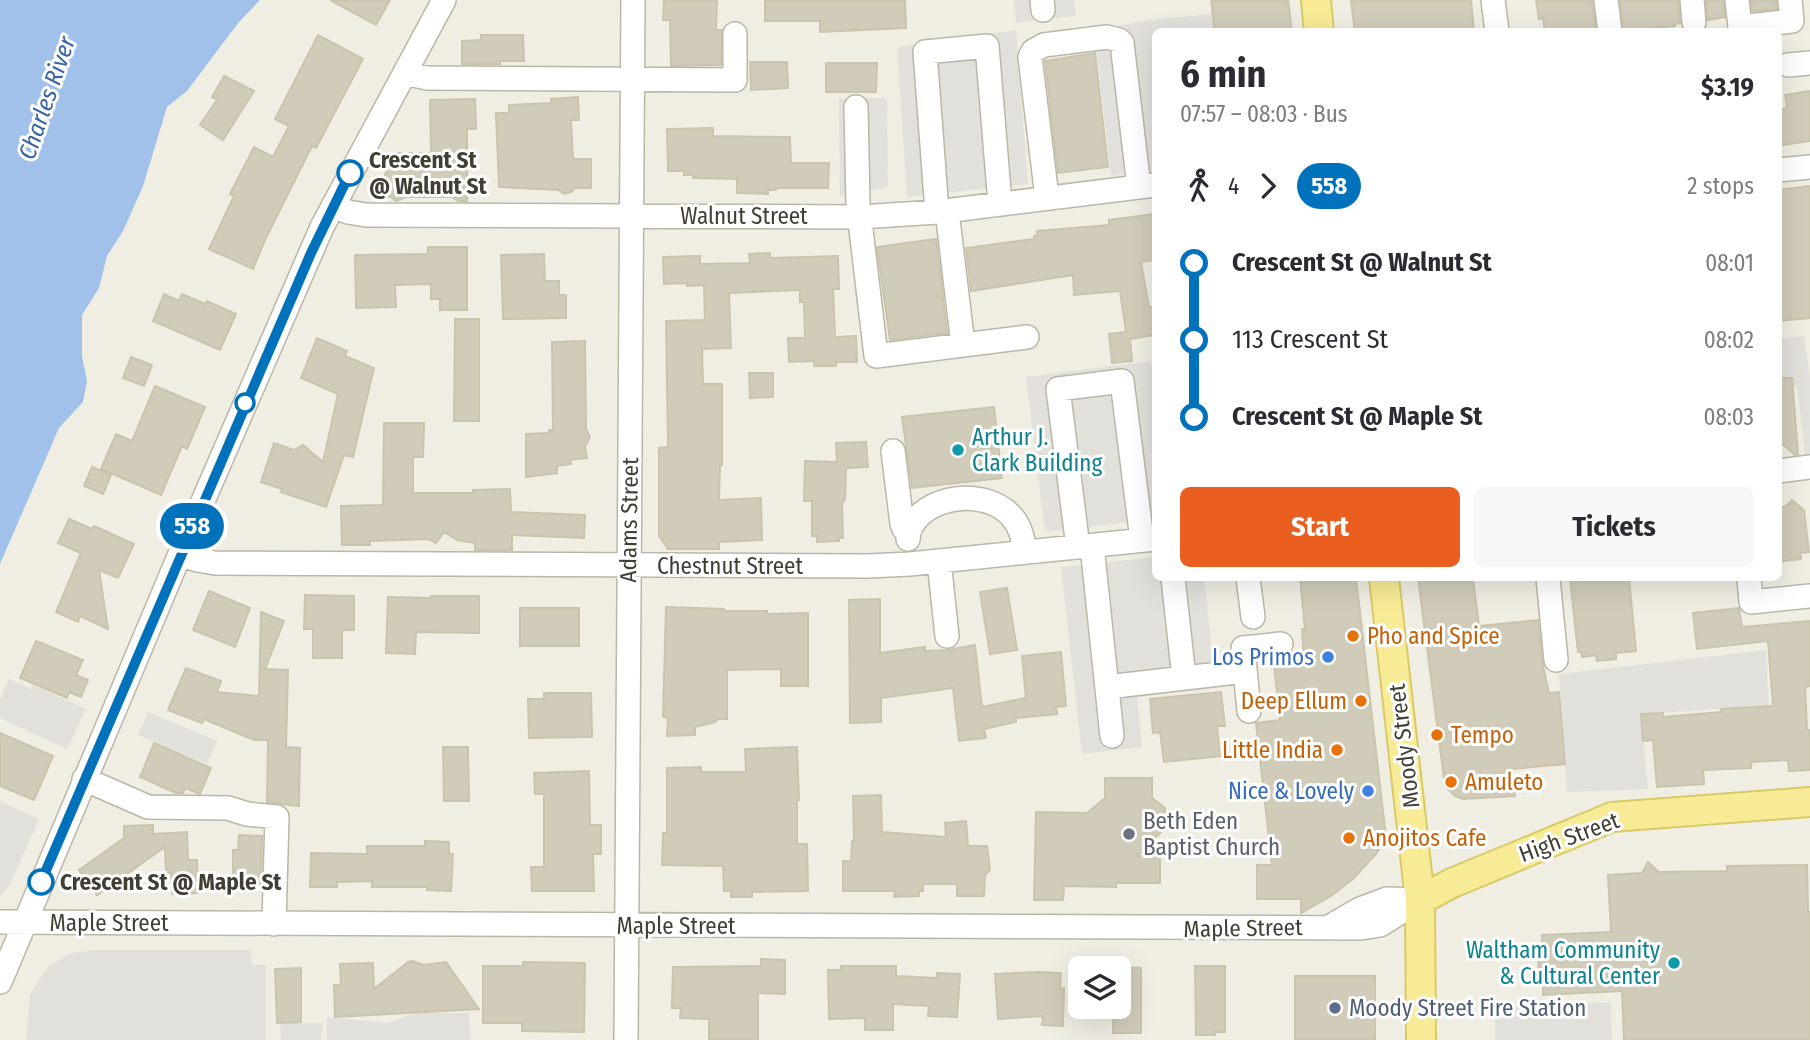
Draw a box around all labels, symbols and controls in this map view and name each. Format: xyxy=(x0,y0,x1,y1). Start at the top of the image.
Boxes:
water label: Charles River xyxy=(13,32,81,163)
text: 6 min xyxy=(1180,51,1267,97)
text: $3.19 xyxy=(1701,72,1754,103)
text: 07:57 – 08:03 · Bus xyxy=(1180,100,1348,128)
place label: Crescent St @ Walnut St xyxy=(369,146,487,200)
marker: Crescent St @ Walnut St xyxy=(337,160,363,186)
icon: walk xyxy=(1180,167,1218,205)
icon: forward xyxy=(1249,167,1287,205)
text: 4 xyxy=(1228,172,1239,200)
text: 558 xyxy=(1311,172,1347,200)
text: 2 stops xyxy=(1687,172,1754,200)
street label: Walnut Street xyxy=(680,202,808,230)
text: Crescent St @ Walnut St xyxy=(1232,247,1492,278)
text: 08:01 xyxy=(1705,249,1754,277)
text: 113 Crescent St xyxy=(1232,324,1388,355)
text: 08:02 xyxy=(1704,326,1754,354)
unlabelled marker xyxy=(235,393,255,413)
text: Crescent St @ Maple St xyxy=(1232,401,1482,432)
text: 08:03 xyxy=(1704,403,1754,431)
place label: Arthur J. Clark Building xyxy=(972,423,1102,477)
marker: Arthur J. Clark Building xyxy=(950,442,966,458)
street label: Adams Street xyxy=(614,457,644,583)
button: Start xyxy=(1180,487,1460,567)
button: Tickets xyxy=(1474,487,1754,567)
line badge: 558 xyxy=(152,503,232,549)
text: 558 xyxy=(174,512,210,540)
street label: Chestnut Street xyxy=(657,552,803,580)
place label: Pho and Spice xyxy=(1367,622,1500,650)
marker: Pho and Spice xyxy=(1345,628,1361,644)
place label: Los Primos xyxy=(1212,643,1314,671)
marker: Los Primos xyxy=(1320,649,1336,665)
street label: Moody Street xyxy=(1382,682,1426,810)
place label: Deep Ellum xyxy=(1241,687,1347,715)
marker: Deep Ellum xyxy=(1353,693,1369,709)
place label: Tempo xyxy=(1451,721,1514,749)
marker: Tempo xyxy=(1429,727,1445,743)
place label: Little India xyxy=(1222,736,1323,764)
marker: Little India xyxy=(1329,742,1345,758)
place label: Amuleto xyxy=(1465,768,1543,796)
marker: Amuleto xyxy=(1443,774,1459,790)
place label: Nice & Lovely xyxy=(1228,777,1355,805)
marker: Nice & Lovely xyxy=(1360,783,1376,799)
street label: High Street xyxy=(1515,806,1623,868)
place label: Beth Eden Baptist Church xyxy=(1143,807,1280,861)
place label: Anojitos Cafe xyxy=(1363,824,1486,852)
marker: Beth Eden Baptist Church xyxy=(1121,826,1137,842)
marker: Anojitos Cafe xyxy=(1341,830,1357,846)
place label: Crescent St @ Maple St xyxy=(60,868,282,896)
marker: Crescent St @ Maple St xyxy=(28,869,54,895)
street label: Maple Street xyxy=(49,909,169,937)
street label: Maple Street xyxy=(616,912,736,940)
street label: Maple Street xyxy=(1183,913,1303,943)
place label: Waltham Community & Cultural Center xyxy=(1466,936,1661,990)
marker: Waltham Community & Cultural Center xyxy=(1666,955,1682,971)
map controls xyxy=(1068,956,1131,1019)
button: layers xyxy=(1068,956,1131,1019)
place label: Moody Street Fire Station xyxy=(1349,994,1586,1022)
marker: Moody Street Fire Station xyxy=(1327,1000,1343,1016)

